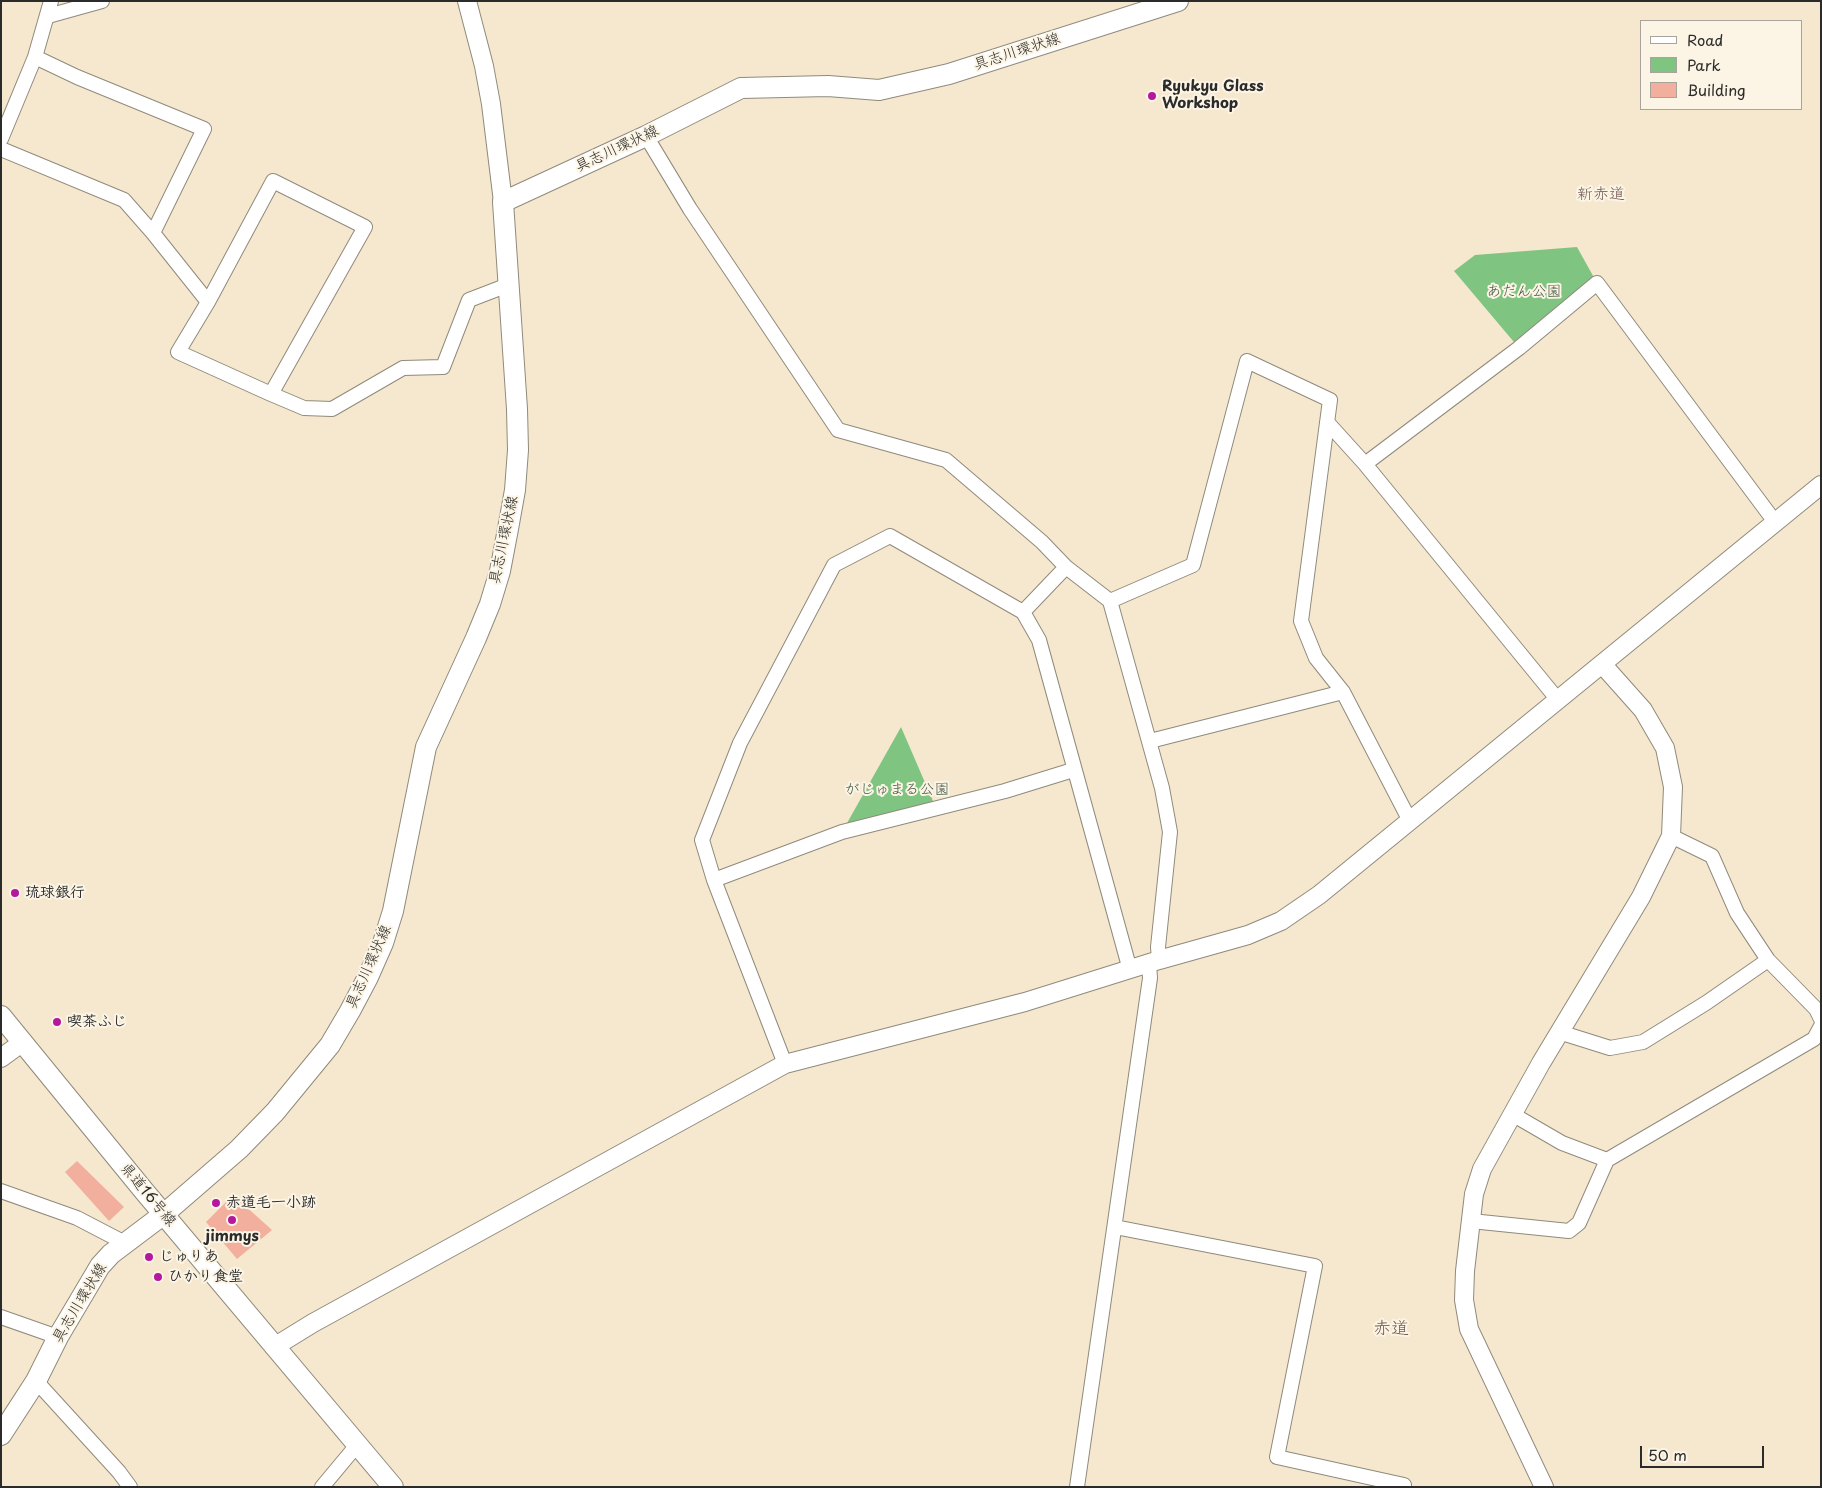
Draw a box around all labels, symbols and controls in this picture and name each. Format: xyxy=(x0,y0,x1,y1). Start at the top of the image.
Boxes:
legend xyxy=(1640,20,1802,110)
text: Road xyxy=(1687,28,1723,51)
street label: 具志川環状線 xyxy=(971,30,1063,74)
text: Park xyxy=(1687,53,1721,76)
place label: Ryukyu Glass Workshop xyxy=(1162,78,1264,113)
text: Building xyxy=(1687,78,1746,101)
marker: Ryukyu Glass Workshop xyxy=(1146,90,1158,102)
street label: 具志川環状線 xyxy=(572,122,662,176)
district label: 新赤道 xyxy=(1577,185,1625,205)
park label: あだん公園 xyxy=(1487,283,1561,301)
street label: 具志川環状線 xyxy=(486,494,522,586)
park label: がじゅまる公園 xyxy=(845,781,949,799)
place label: 琉球銀行 xyxy=(25,884,85,902)
marker: 琉球銀行 xyxy=(9,887,21,899)
street label: 具志川環状線 xyxy=(342,922,396,1012)
place label: 喫茶ふじ xyxy=(67,1013,127,1031)
marker: 喫茶ふじ xyxy=(51,1016,63,1028)
street label: 県道16号線 xyxy=(116,1160,180,1230)
place label: 赤道毛一小跡 xyxy=(226,1194,316,1212)
marker: 赤道毛一小跡 xyxy=(210,1197,222,1209)
marker: jimmys xyxy=(226,1214,238,1226)
place label: jimmys xyxy=(205,1228,259,1246)
place label: じゅりあ xyxy=(159,1248,219,1266)
marker: じゅりあ xyxy=(143,1251,155,1263)
street label: 具志川環状線 xyxy=(49,1260,111,1346)
place label: ひかり食堂 xyxy=(168,1268,243,1286)
marker: ひかり食堂 xyxy=(152,1271,164,1283)
district label: 赤道 xyxy=(1373,1318,1409,1340)
scale bar xyxy=(1642,1436,1766,1468)
text: 50 m xyxy=(1648,1443,1687,1466)

